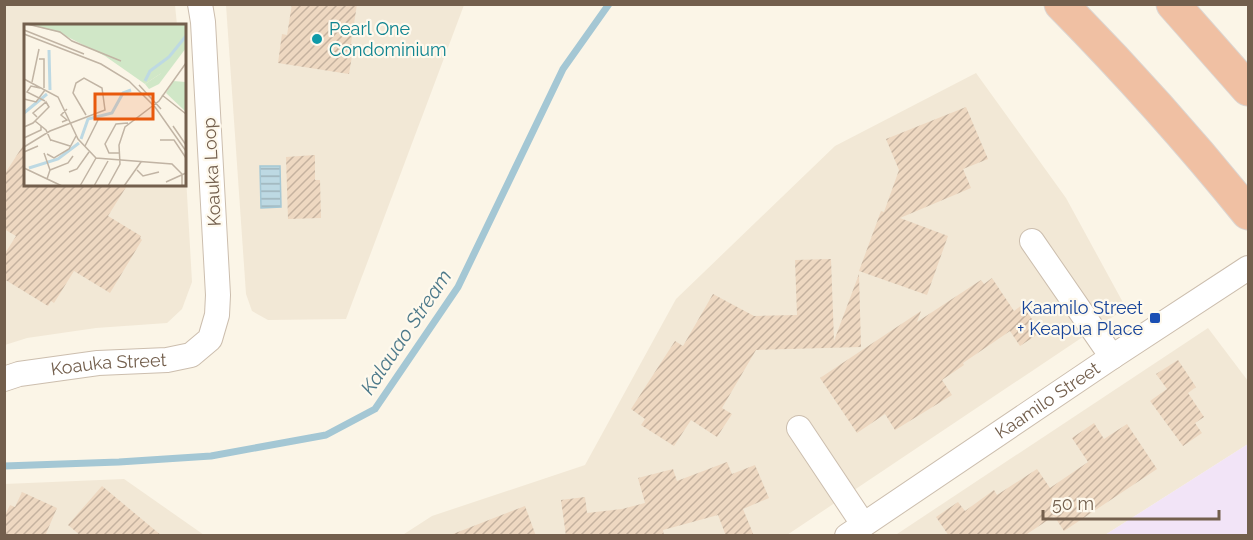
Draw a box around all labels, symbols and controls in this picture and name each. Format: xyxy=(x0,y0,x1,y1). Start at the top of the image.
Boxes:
place label: Pearl One Condominium xyxy=(329,18,447,60)
inset map xyxy=(24,24,186,186)
marker: Pearl One Condominium xyxy=(310,32,324,46)
street label: Koauka Loop xyxy=(198,117,225,227)
water label: Kalauao Stream xyxy=(355,265,457,399)
place label: Kaamilo Street + Keapua Place xyxy=(1017,297,1143,339)
marker: Kaamilo Street + Keapua Place xyxy=(1148,311,1162,325)
street label: Koauka Street xyxy=(49,349,167,379)
street label: Kaamilo Street xyxy=(991,357,1104,443)
scale bar xyxy=(1043,483,1218,521)
text: 50 m xyxy=(1052,493,1094,514)

